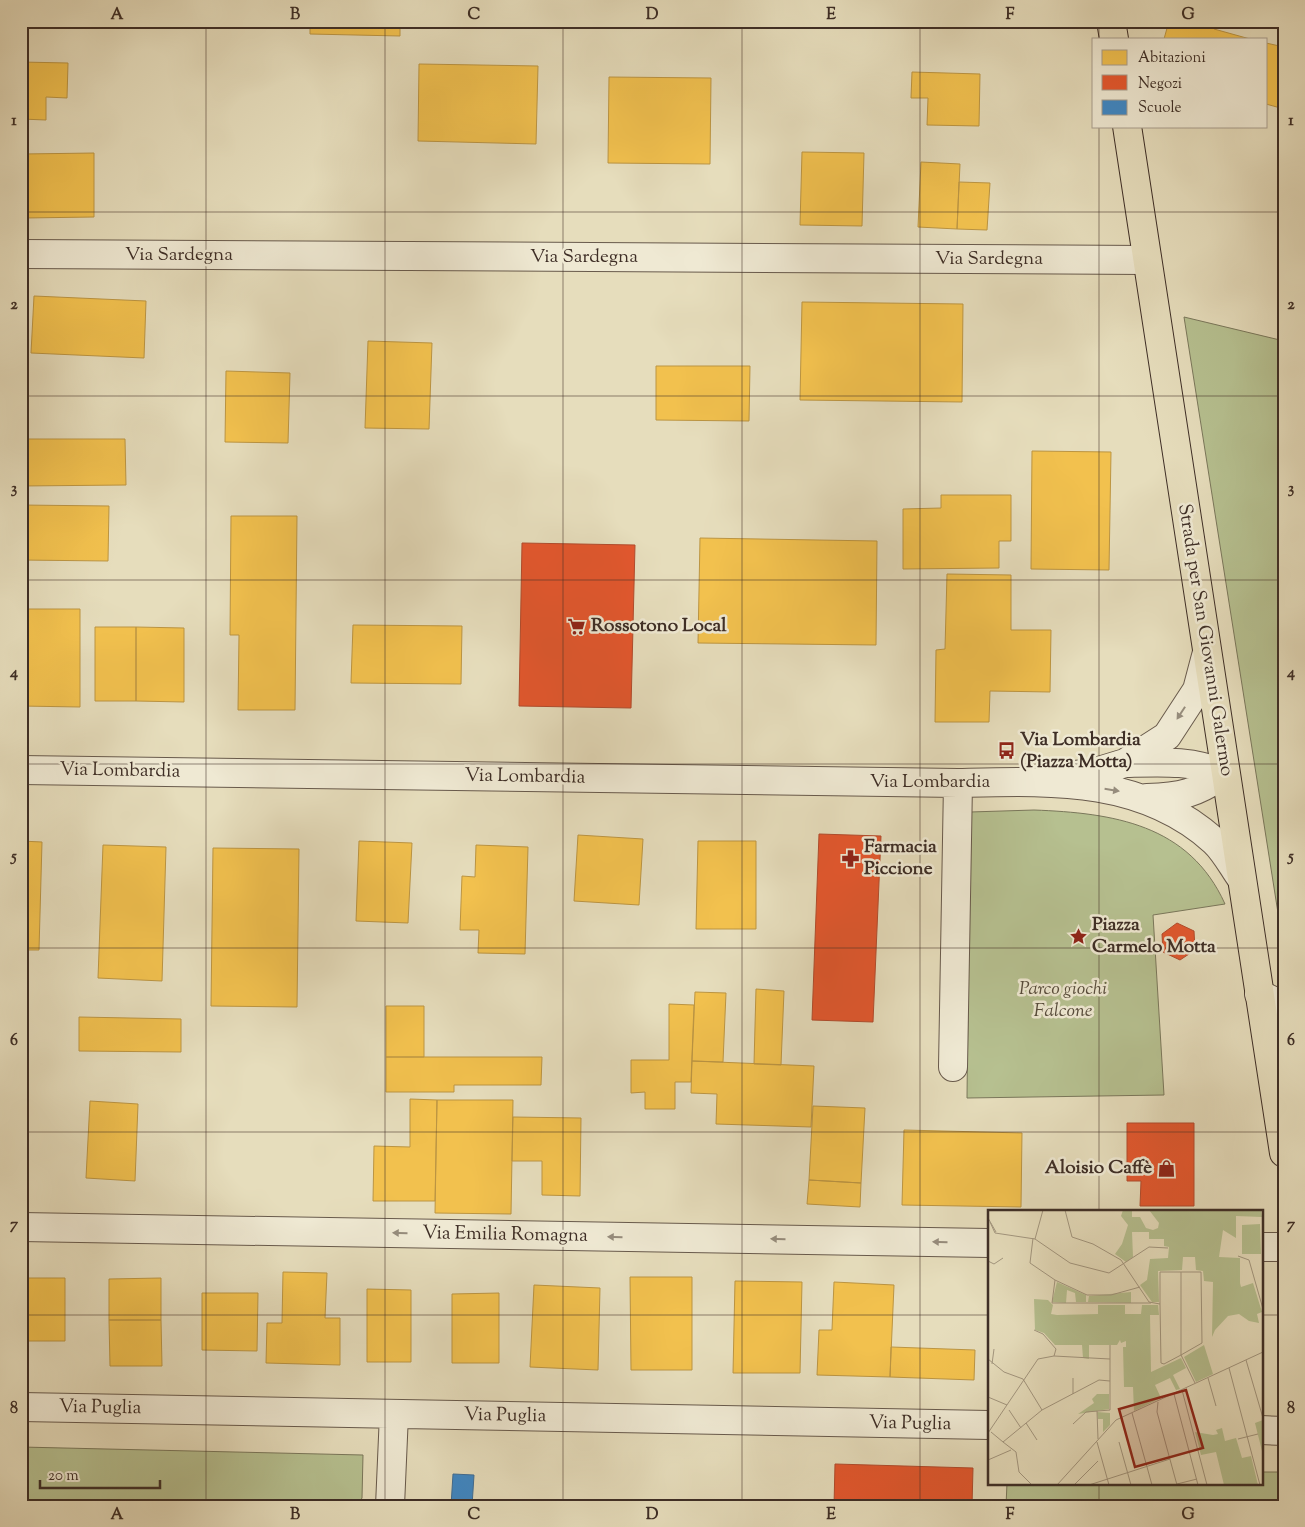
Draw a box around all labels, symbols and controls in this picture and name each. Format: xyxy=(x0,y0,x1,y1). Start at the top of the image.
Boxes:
text: A xyxy=(111,4,124,27)
text: B xyxy=(290,4,300,27)
text: C xyxy=(468,4,481,27)
text: D xyxy=(646,4,659,27)
text: E xyxy=(826,4,836,27)
text: F xyxy=(1006,4,1015,27)
text: G xyxy=(1181,4,1195,27)
legend xyxy=(1092,38,1268,128)
text: Abitazioni xyxy=(1138,48,1206,69)
text: Negozi xyxy=(1138,74,1182,95)
text: Scuole xyxy=(1138,98,1182,119)
text: 1 xyxy=(11,110,17,133)
text: 1 xyxy=(1288,110,1294,133)
street label: Via Sardegna xyxy=(125,242,233,269)
street label: Via Sardegna xyxy=(530,244,638,271)
street label: Via Sardegna xyxy=(935,246,1043,273)
text: 2 xyxy=(10,294,18,317)
text: 2 xyxy=(1287,294,1295,317)
text: 3 xyxy=(11,478,18,501)
text: 3 xyxy=(1288,478,1295,501)
street label: Strada per San Giovanni Galermo xyxy=(1170,502,1240,778)
place label: Rossotono Local xyxy=(591,613,727,640)
supermarket icon: Rossotono Local xyxy=(567,616,587,636)
text: 4 xyxy=(9,662,18,685)
text: 4 xyxy=(1286,662,1295,685)
one-way arrow xyxy=(1177,706,1186,719)
place label: Via Lombardia (Piazza Motta) xyxy=(1020,727,1141,776)
bus stop icon: Via Lombardia (Piazza Motta) xyxy=(996,741,1016,761)
street label: Via Lombardia xyxy=(59,756,181,786)
street label: Via Lombardia xyxy=(464,762,586,792)
street label: Via Lombardia xyxy=(870,769,991,796)
one-way arrow xyxy=(1104,786,1120,794)
place label: Farmacia Piccione xyxy=(864,834,937,883)
text: 5 xyxy=(9,846,17,869)
text: 5 xyxy=(1286,846,1294,869)
pharmacy icon: Farmacia Piccione xyxy=(840,848,860,868)
place label: Piazza Carmelo Motta xyxy=(1092,912,1216,961)
place icon: Piazza Carmelo Motta xyxy=(1068,926,1088,946)
park label: Parco giochi Falcone xyxy=(1019,976,1107,1025)
text: 6 xyxy=(10,1030,18,1053)
text: 6 xyxy=(1287,1030,1295,1053)
place label: Aloisio Caffè xyxy=(1045,1155,1152,1182)
shop icon: Aloisio Caffè xyxy=(1156,1158,1176,1178)
inset map xyxy=(988,1210,1262,1484)
text: 7 xyxy=(10,1214,19,1237)
text: 7 xyxy=(1287,1214,1296,1237)
street label: Via Emilia Romagna xyxy=(422,1220,588,1250)
one-way arrow xyxy=(392,1229,408,1237)
one-way arrow xyxy=(607,1233,623,1241)
one-way arrow xyxy=(769,1235,785,1243)
one-way arrow xyxy=(932,1238,948,1246)
street label: Via Puglia xyxy=(58,1394,142,1422)
text: 8 xyxy=(10,1398,18,1421)
text: 8 xyxy=(1287,1398,1295,1421)
street label: Via Puglia xyxy=(463,1402,547,1430)
street label: Via Puglia xyxy=(868,1410,952,1438)
scale bar xyxy=(40,1457,160,1489)
text: 20 m xyxy=(48,1466,79,1487)
text: A xyxy=(111,1504,124,1527)
text: B xyxy=(290,1504,300,1527)
text: C xyxy=(468,1504,481,1527)
text: D xyxy=(646,1504,659,1527)
text: E xyxy=(826,1504,836,1527)
text: F xyxy=(1006,1504,1015,1527)
text: G xyxy=(1181,1504,1195,1527)

